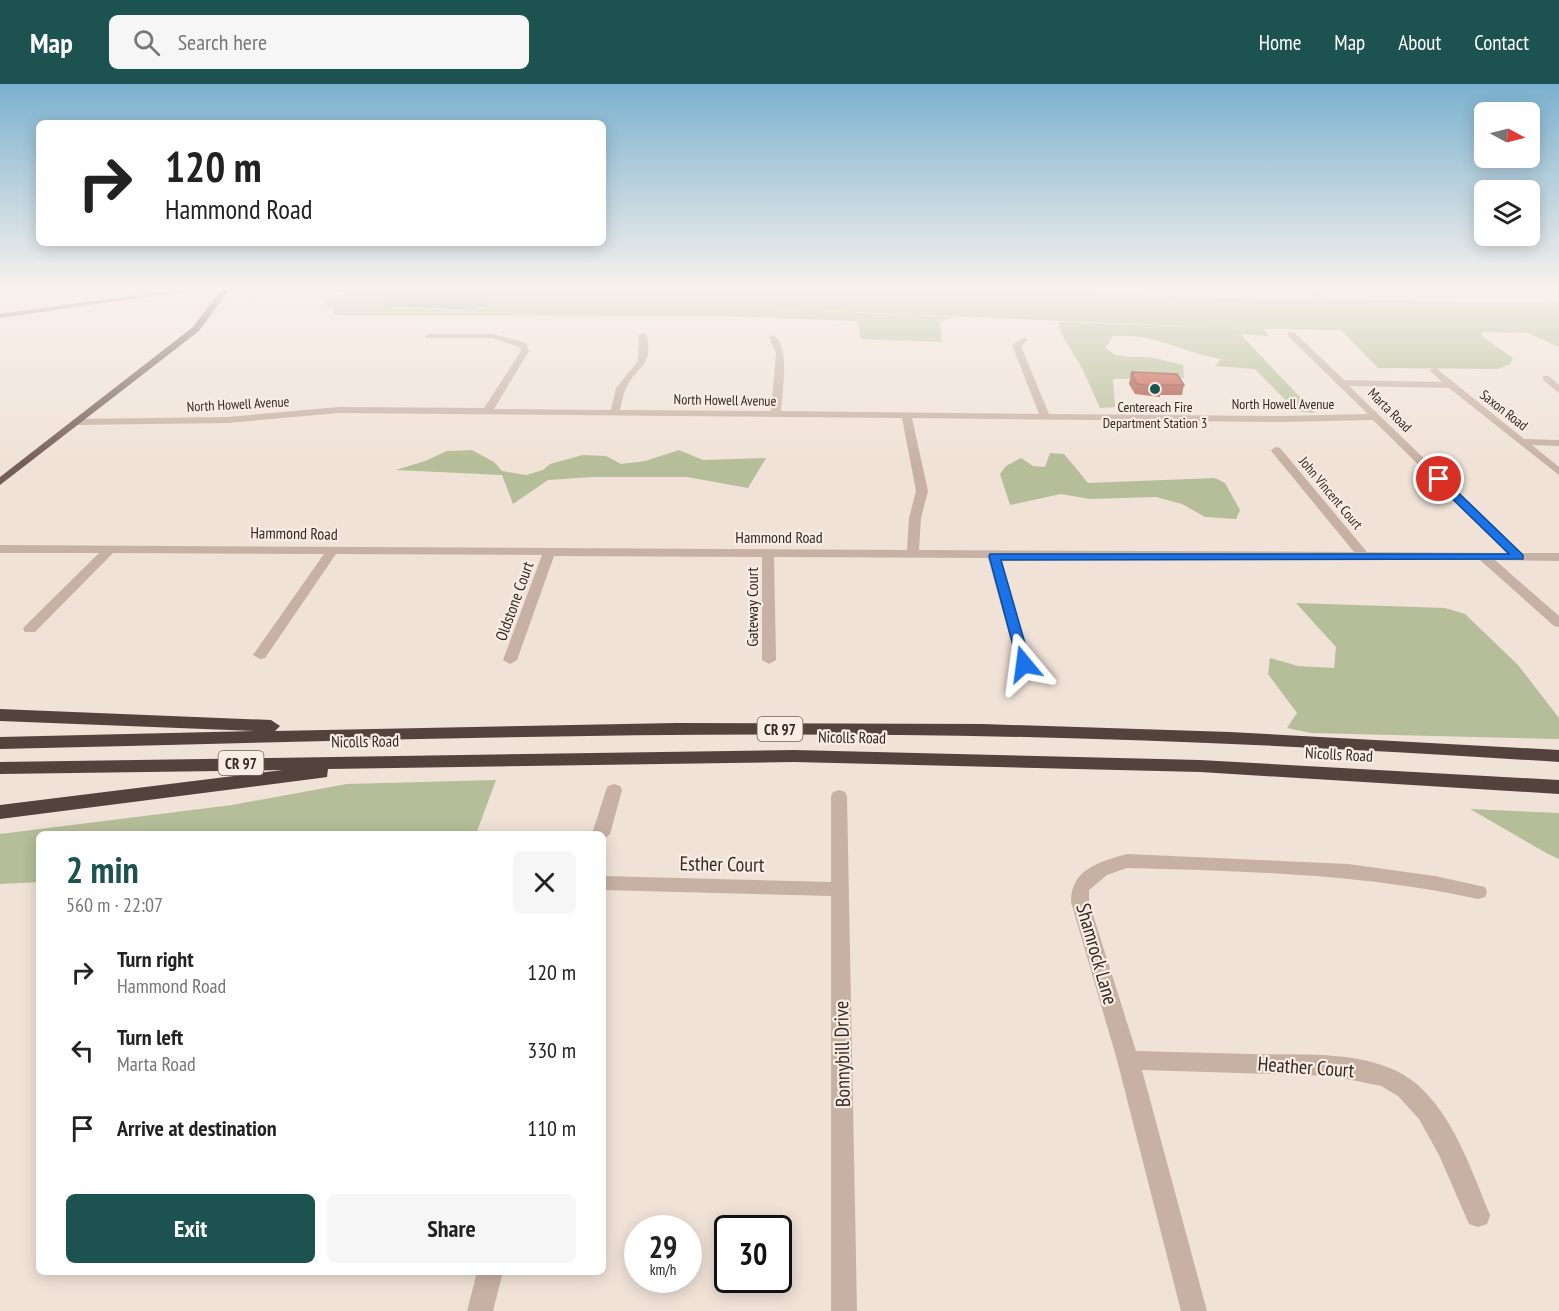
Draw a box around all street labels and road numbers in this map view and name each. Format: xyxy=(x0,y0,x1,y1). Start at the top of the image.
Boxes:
street label: Marta Road xyxy=(1364,384,1416,436)
street label: Saxon Road xyxy=(1476,386,1532,434)
street label: North Howell Avenue xyxy=(674,390,777,410)
street label: North Howell Avenue xyxy=(186,392,290,416)
street label: North Howell Avenue xyxy=(1232,395,1335,413)
street label: John Vincent Court xyxy=(1295,452,1367,533)
street label: Hammond Road xyxy=(250,522,338,544)
street label: Hammond Road xyxy=(735,527,823,547)
street label: Oldstone Court xyxy=(490,558,538,643)
street label: Gateway Court xyxy=(742,567,762,647)
road number: CR 97 xyxy=(758,717,802,741)
street label: Nicolls Road xyxy=(818,726,886,748)
street label: Nicolls Road xyxy=(331,730,399,752)
street label: Nicolls Road xyxy=(1305,742,1374,766)
road number: CR 97 xyxy=(218,751,264,775)
street label: Esther Court xyxy=(679,850,765,878)
street label: Shamrock Lane xyxy=(1070,900,1124,1008)
street label: Bonnybill Drive xyxy=(828,1001,856,1107)
street label: Heather Court xyxy=(1257,1051,1356,1083)

